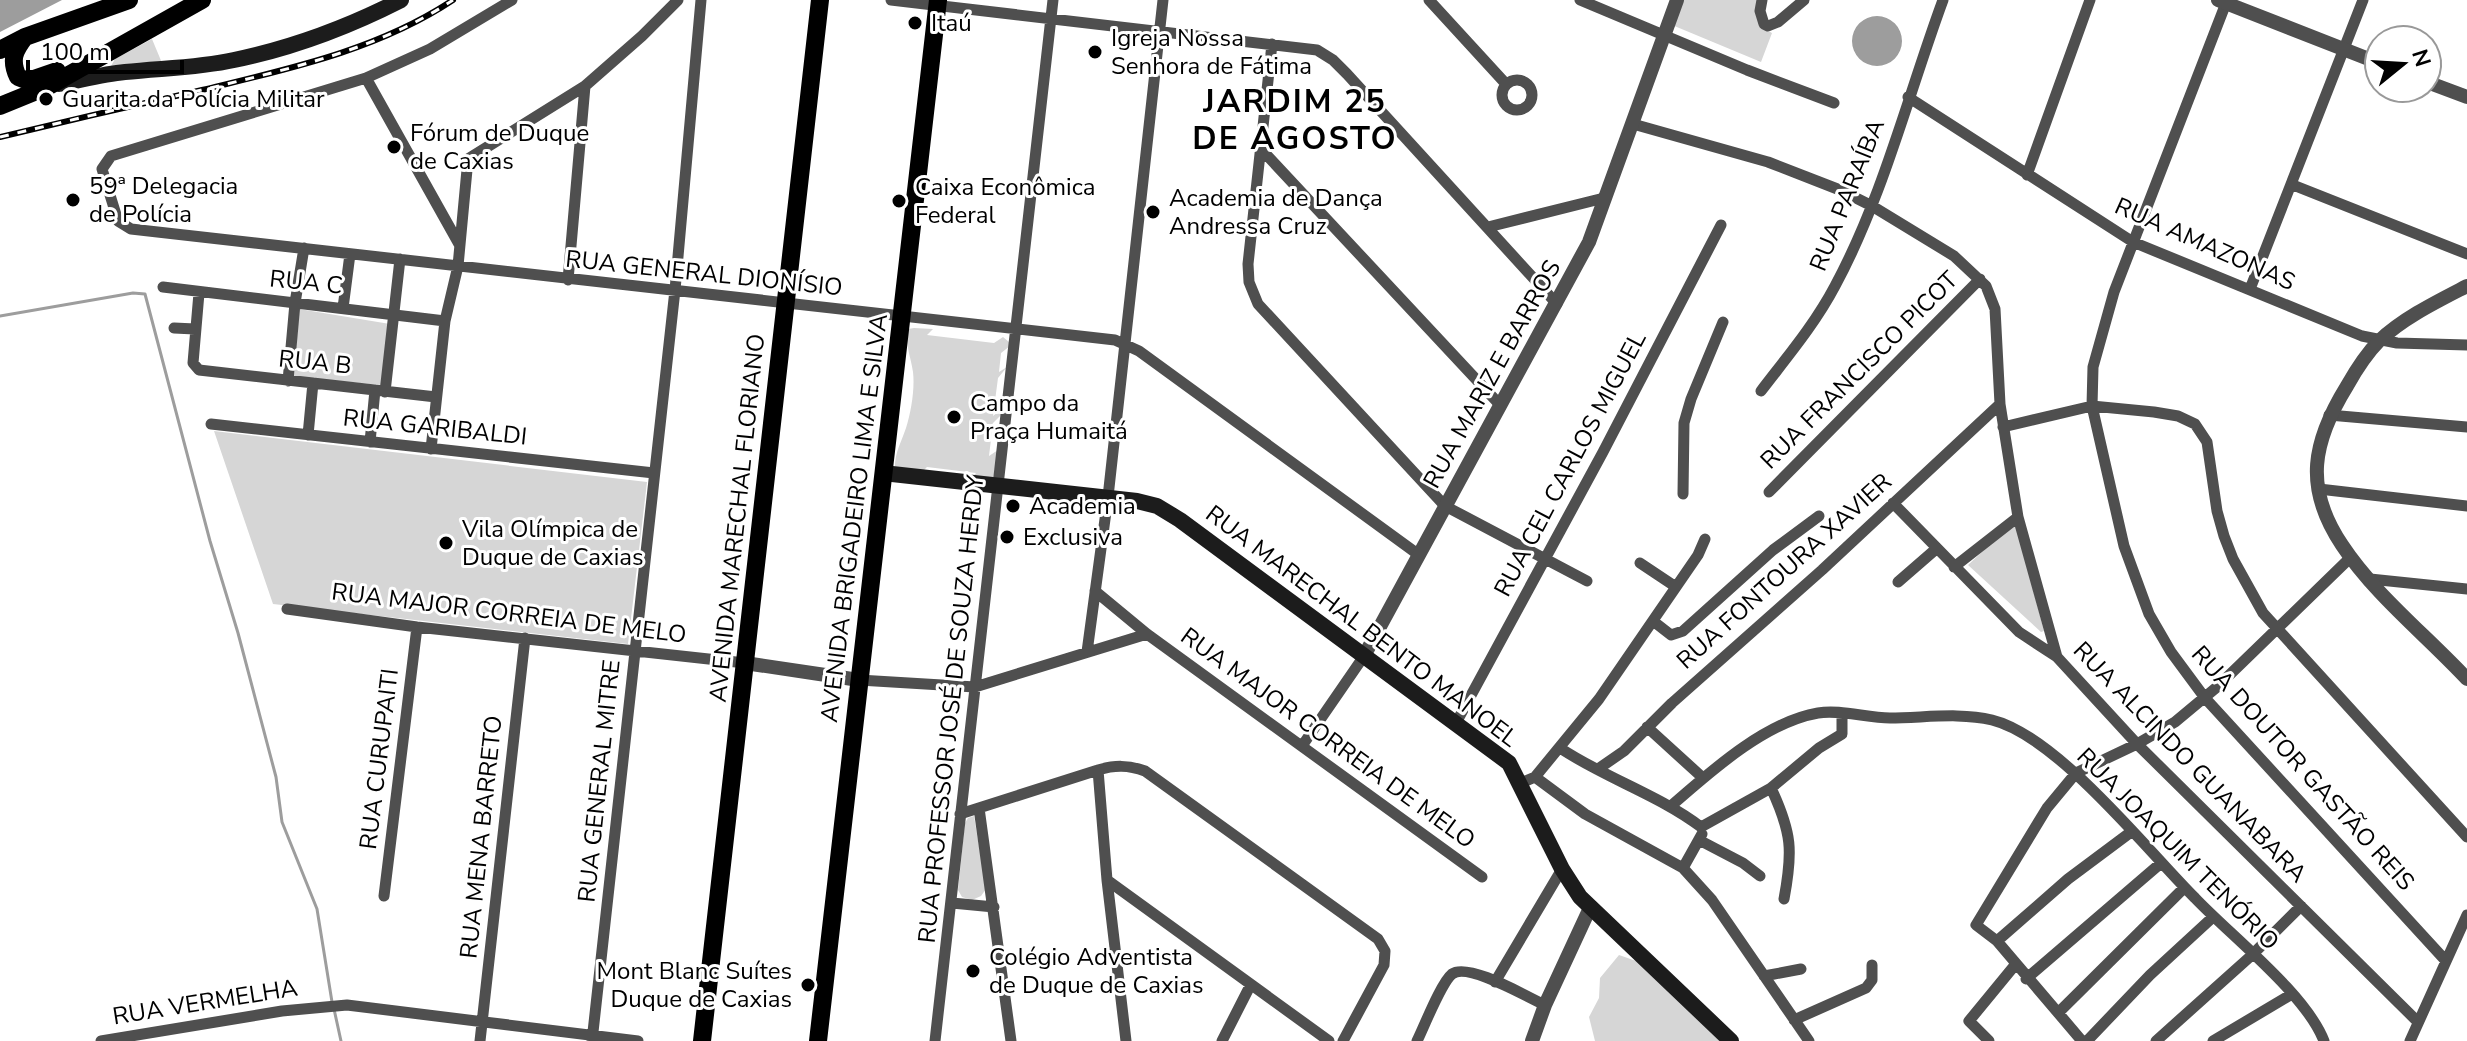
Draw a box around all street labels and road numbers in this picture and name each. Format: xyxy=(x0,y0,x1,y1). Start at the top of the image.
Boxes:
street label: RUA PARAÍBA xyxy=(1802,114,1892,276)
street label: RUA AMAZONAS xyxy=(2110,190,2300,298)
street label: RUA GENERAL DIONÍSIO xyxy=(564,243,844,303)
street label: RUA MARIZ E BARROS xyxy=(1416,254,1568,494)
street label: RUA C xyxy=(268,262,344,302)
street label: RUA FRANCISCO PICOT xyxy=(1753,264,1965,476)
street label: AVENIDA BRIGADEIRO LIMA E SILVA xyxy=(813,311,895,724)
street label: RUA CEL CARLOS MIGUEL xyxy=(1486,326,1654,602)
street label: AVENIDA MARECHAL FLORIANO xyxy=(702,332,772,704)
street label: RUA B xyxy=(277,342,353,382)
street label: RUA GARIBALDI xyxy=(341,401,529,453)
street label: RUA FONTOURA XAVIER xyxy=(1670,466,1898,676)
street label: RUA PROFESSOR JOSÉ DE SOUZA HERDY xyxy=(911,473,992,945)
street label: RUA MARECHAL BENTO MANOEL xyxy=(1199,498,1525,754)
street label: RUA MAJOR CORREIA DE MELO xyxy=(330,575,688,651)
street label: RUA MAJOR CORREIA DE MELO xyxy=(1174,620,1482,856)
street label: RUA ALCINDO GUANABARA xyxy=(2066,635,2314,890)
street label: RUA DOUTOR GASTÃO REIS xyxy=(2184,639,2422,897)
street label: RUA GENERAL MITRE xyxy=(570,658,628,904)
street label: RUA CURUPAITI xyxy=(352,667,406,851)
street label: RUA MENA BARRETO xyxy=(452,714,510,960)
street label: RUA JOAQUIM TENÓRIO xyxy=(2070,741,2286,957)
street label: RUA VERMELHA xyxy=(110,971,300,1032)

